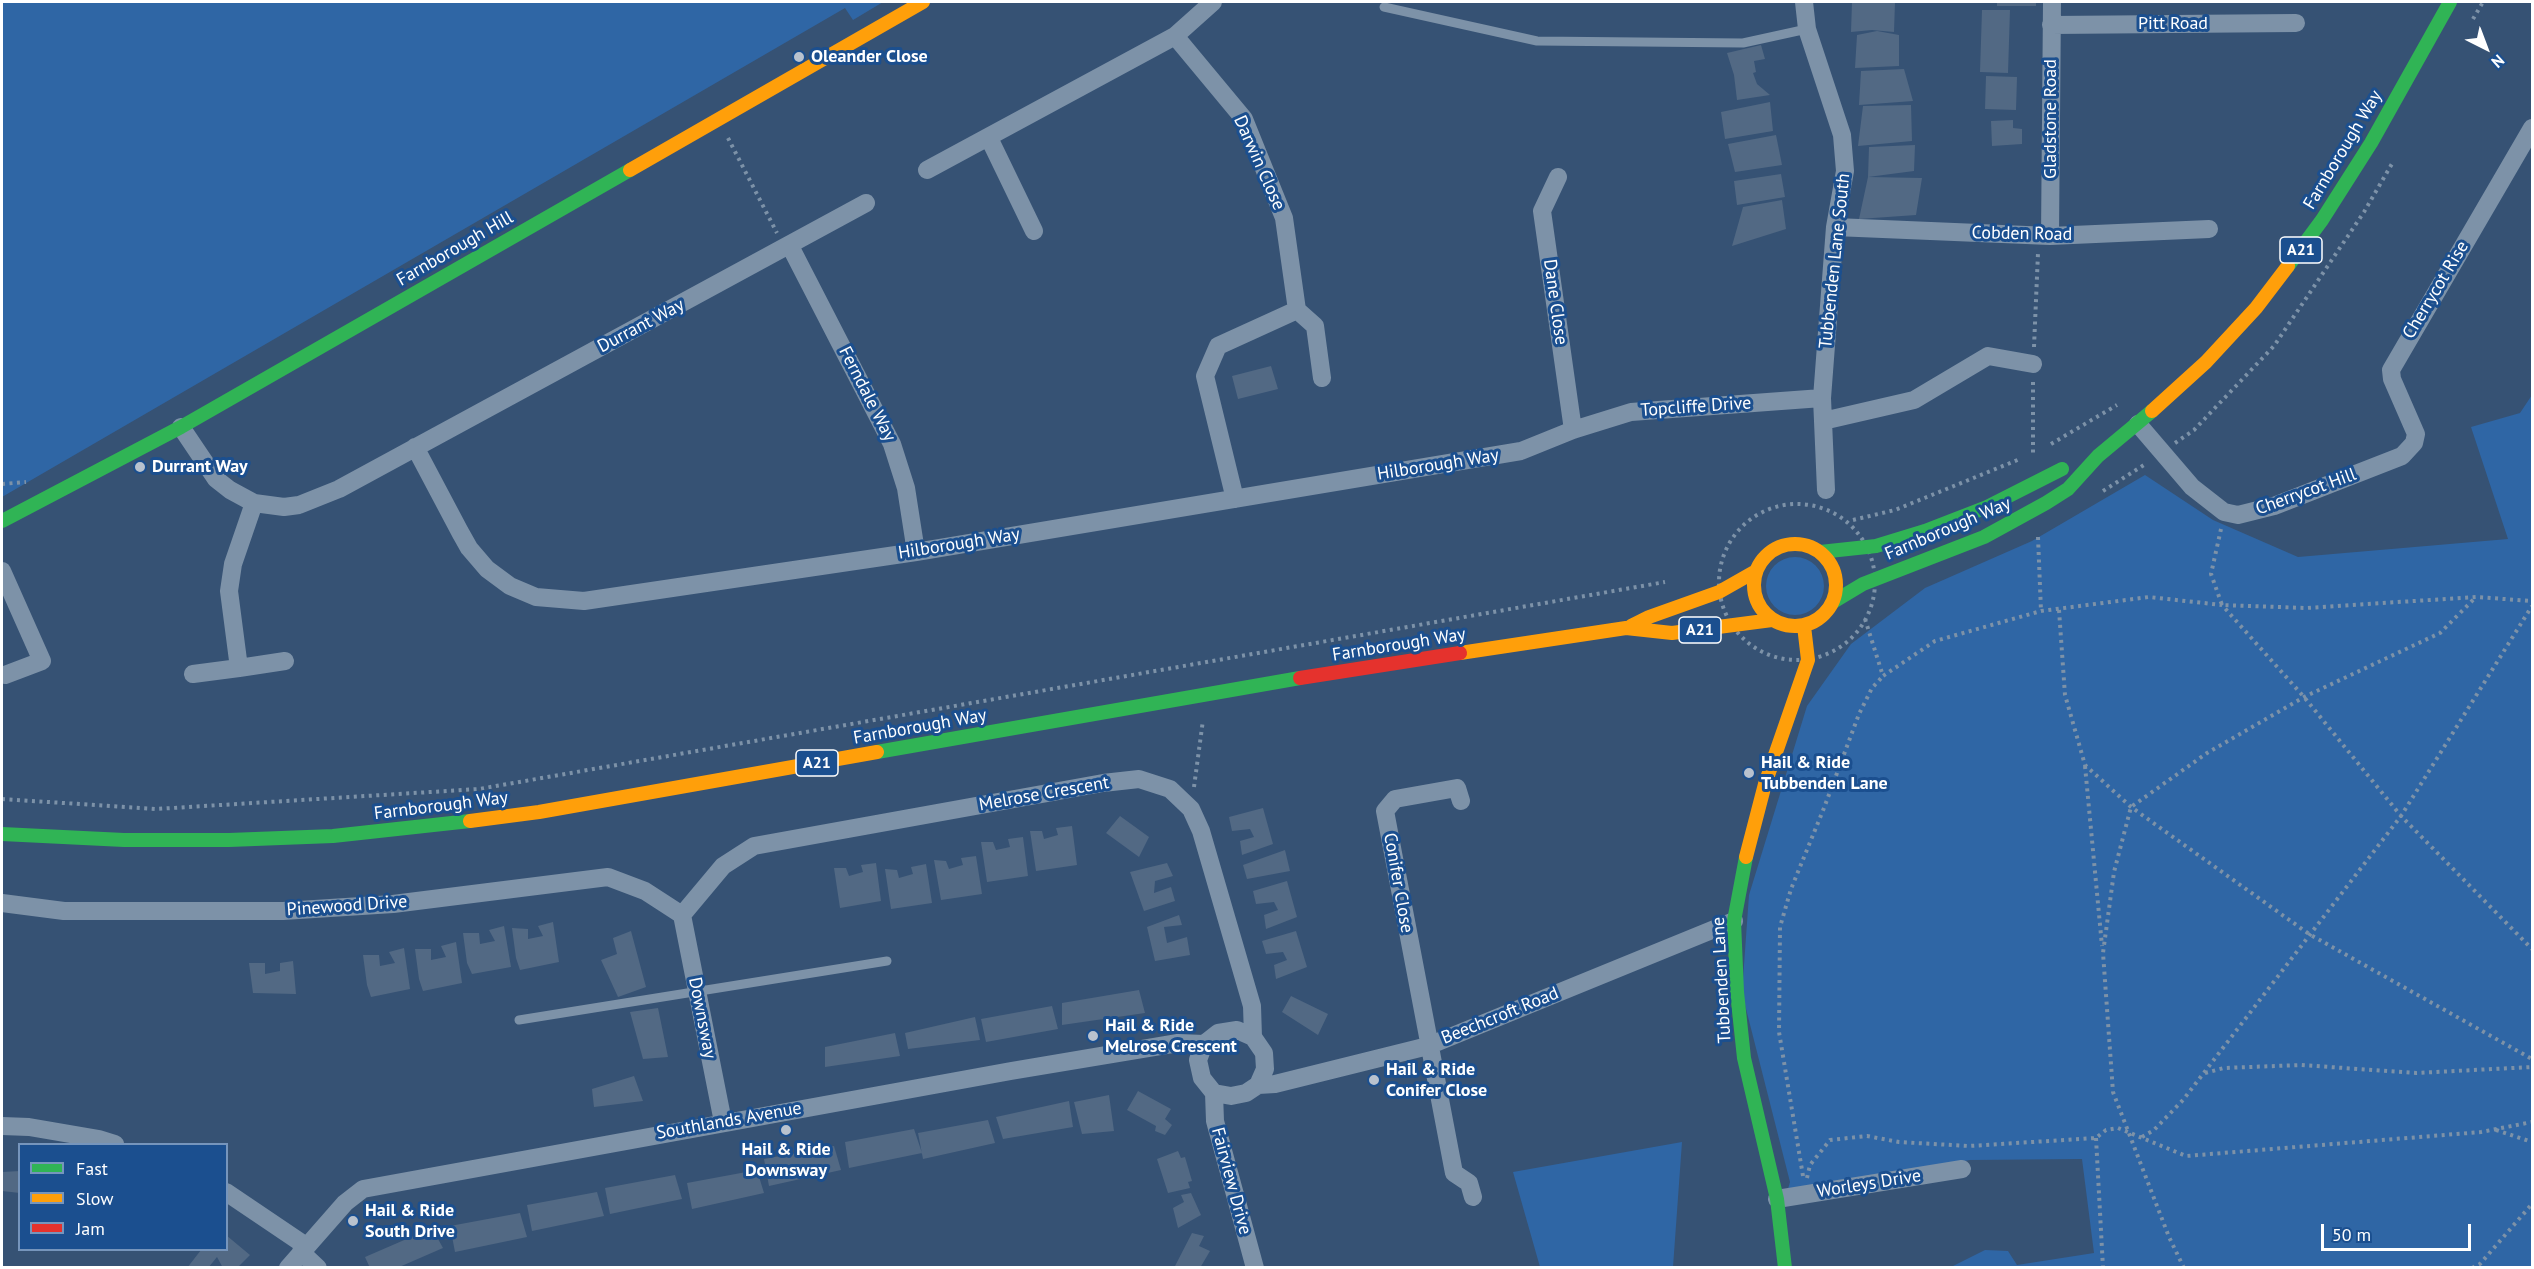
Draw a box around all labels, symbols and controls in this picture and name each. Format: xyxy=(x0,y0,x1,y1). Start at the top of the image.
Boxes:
street label: Pitt Road xyxy=(2138,13,2208,35)
north arrow xyxy=(2456,18,2516,78)
place label: Oleander Close xyxy=(811,46,928,68)
marker: Oleander Close xyxy=(792,50,806,64)
text: N xyxy=(2487,50,2509,72)
street label: Gladstone Road xyxy=(2040,59,2062,179)
street label: Farnborough Way xyxy=(2299,87,2387,213)
street label: Darwin Close xyxy=(1229,112,1289,214)
street label: Tubbenden Lane South xyxy=(1815,172,1855,350)
street label: Farnborough Hill xyxy=(393,207,517,291)
street label: Cobden Road xyxy=(1972,222,2072,246)
road number: A21 xyxy=(2280,237,2322,263)
street label: Cherrycot Rise xyxy=(2398,237,2474,343)
street label: Dane Close xyxy=(1538,258,1572,346)
street label: Durrant Way xyxy=(594,294,688,358)
street label: Ferndale Way xyxy=(834,343,900,445)
street label: Topcliffe Drive xyxy=(1640,392,1752,422)
street label: Hilborough Way xyxy=(1376,445,1500,485)
place label: Durrant Way xyxy=(152,456,248,478)
marker: Durrant Way xyxy=(133,460,147,474)
street label: Cherrycot Hill xyxy=(2253,464,2359,520)
street label: Farnborough Way xyxy=(1882,493,2014,565)
street label: Hilborough Way xyxy=(897,524,1021,564)
road number: A21 xyxy=(1679,617,1721,643)
street label: Farnborough Way xyxy=(1331,624,1467,666)
street label: Farnborough Way xyxy=(852,705,988,749)
road number: A21 xyxy=(796,750,838,776)
place label: Hail & Ride Tubbenden Lane xyxy=(1761,752,1888,795)
marker: Hail & Ride Tubbenden Lane xyxy=(1742,766,1756,780)
street label: Melrose Crescent xyxy=(977,772,1111,816)
street label: Farnborough Way xyxy=(373,787,509,825)
street label: Conifer Close xyxy=(1379,831,1417,935)
street label: Pinewood Drive xyxy=(286,891,408,921)
street label: Tubbenden Lane xyxy=(1708,916,1736,1044)
street label: Downsway xyxy=(684,975,720,1061)
street label: Beechcroft Road xyxy=(1438,983,1562,1049)
place label: Hail & Ride Melrose Crescent xyxy=(1105,1015,1237,1058)
marker: Hail & Ride Melrose Crescent xyxy=(1086,1029,1100,1043)
place label: Hail & Ride Conifer Close xyxy=(1386,1059,1487,1102)
marker: Hail & Ride Conifer Close xyxy=(1367,1073,1381,1087)
street label: Southlands Avenue xyxy=(655,1098,803,1144)
marker: Hail & Ride Downsway xyxy=(779,1123,793,1137)
street label: Fairview Drive xyxy=(1206,1125,1256,1237)
place label: Hail & Ride Downsway xyxy=(741,1139,831,1182)
legend xyxy=(18,1143,228,1251)
text: Fast xyxy=(76,1157,108,1180)
street label: Worleys Drive xyxy=(1815,1165,1923,1203)
text: Slow xyxy=(76,1187,114,1210)
place label: Hail & Ride South Drive xyxy=(365,1200,455,1242)
scale bar xyxy=(2324,1212,2474,1250)
marker: Hail & Ride South Drive xyxy=(346,1214,360,1228)
text: Jam xyxy=(76,1217,105,1240)
text: 50 m xyxy=(2332,1223,2371,1246)

